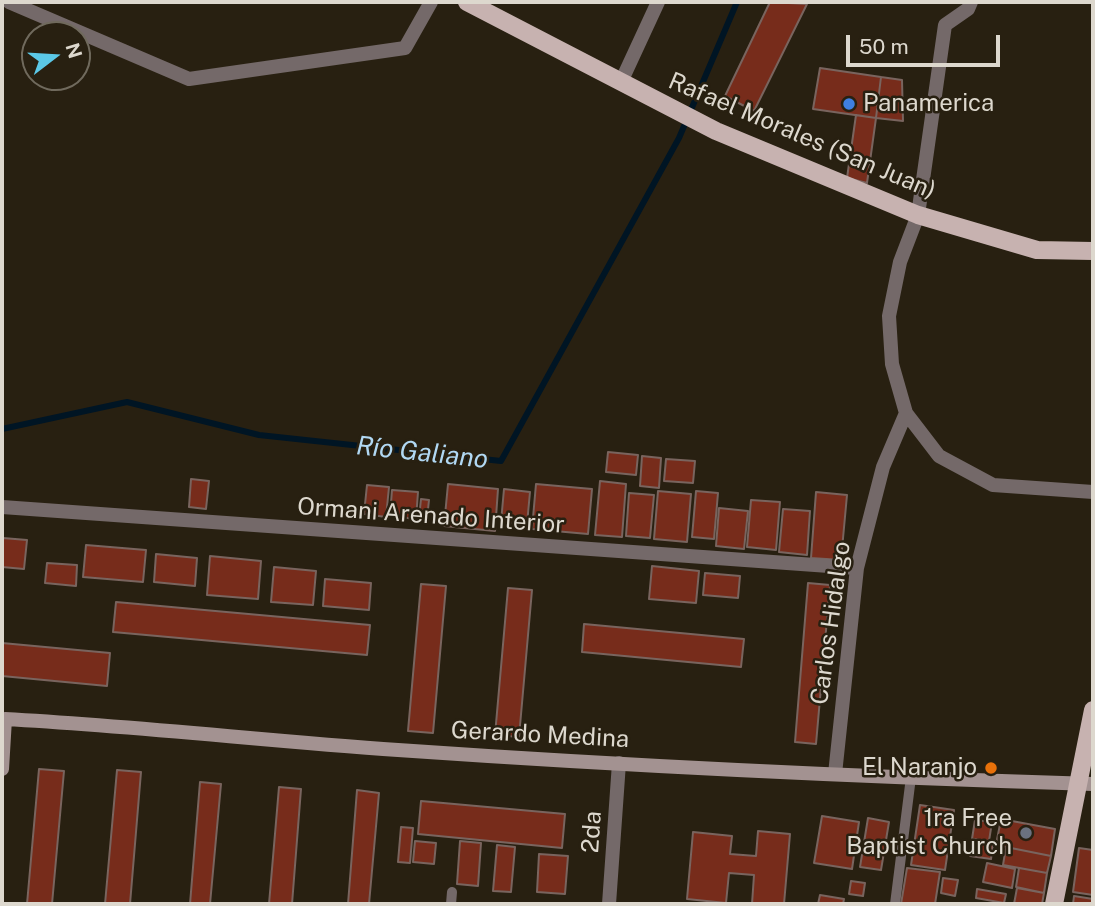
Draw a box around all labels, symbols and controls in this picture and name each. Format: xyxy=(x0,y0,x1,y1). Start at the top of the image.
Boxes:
north arrow xyxy=(21,21,91,91)
scale bar xyxy=(850,21,1004,65)
text: 50 m xyxy=(859,34,909,59)
text: N xyxy=(61,40,87,61)
street label: Rafael Morales (San Juan) xyxy=(664,67,940,205)
place label: Panamerica xyxy=(863,90,994,118)
marker: Panamerica xyxy=(841,96,857,112)
water label: Río Galiano xyxy=(355,431,489,475)
street label: Ormani Arenado Interior xyxy=(296,492,566,540)
street label: Carlos Hidalgo xyxy=(805,539,857,707)
street label: Gerardo Medina xyxy=(450,716,630,754)
place label: El Naranjo xyxy=(862,754,977,782)
marker: El Naranjo xyxy=(983,760,999,776)
place label: 1ra Free Baptist Church xyxy=(846,805,1012,861)
street label: 2da xyxy=(576,810,608,854)
marker: 1ra Free Baptist Church xyxy=(1018,825,1034,841)

